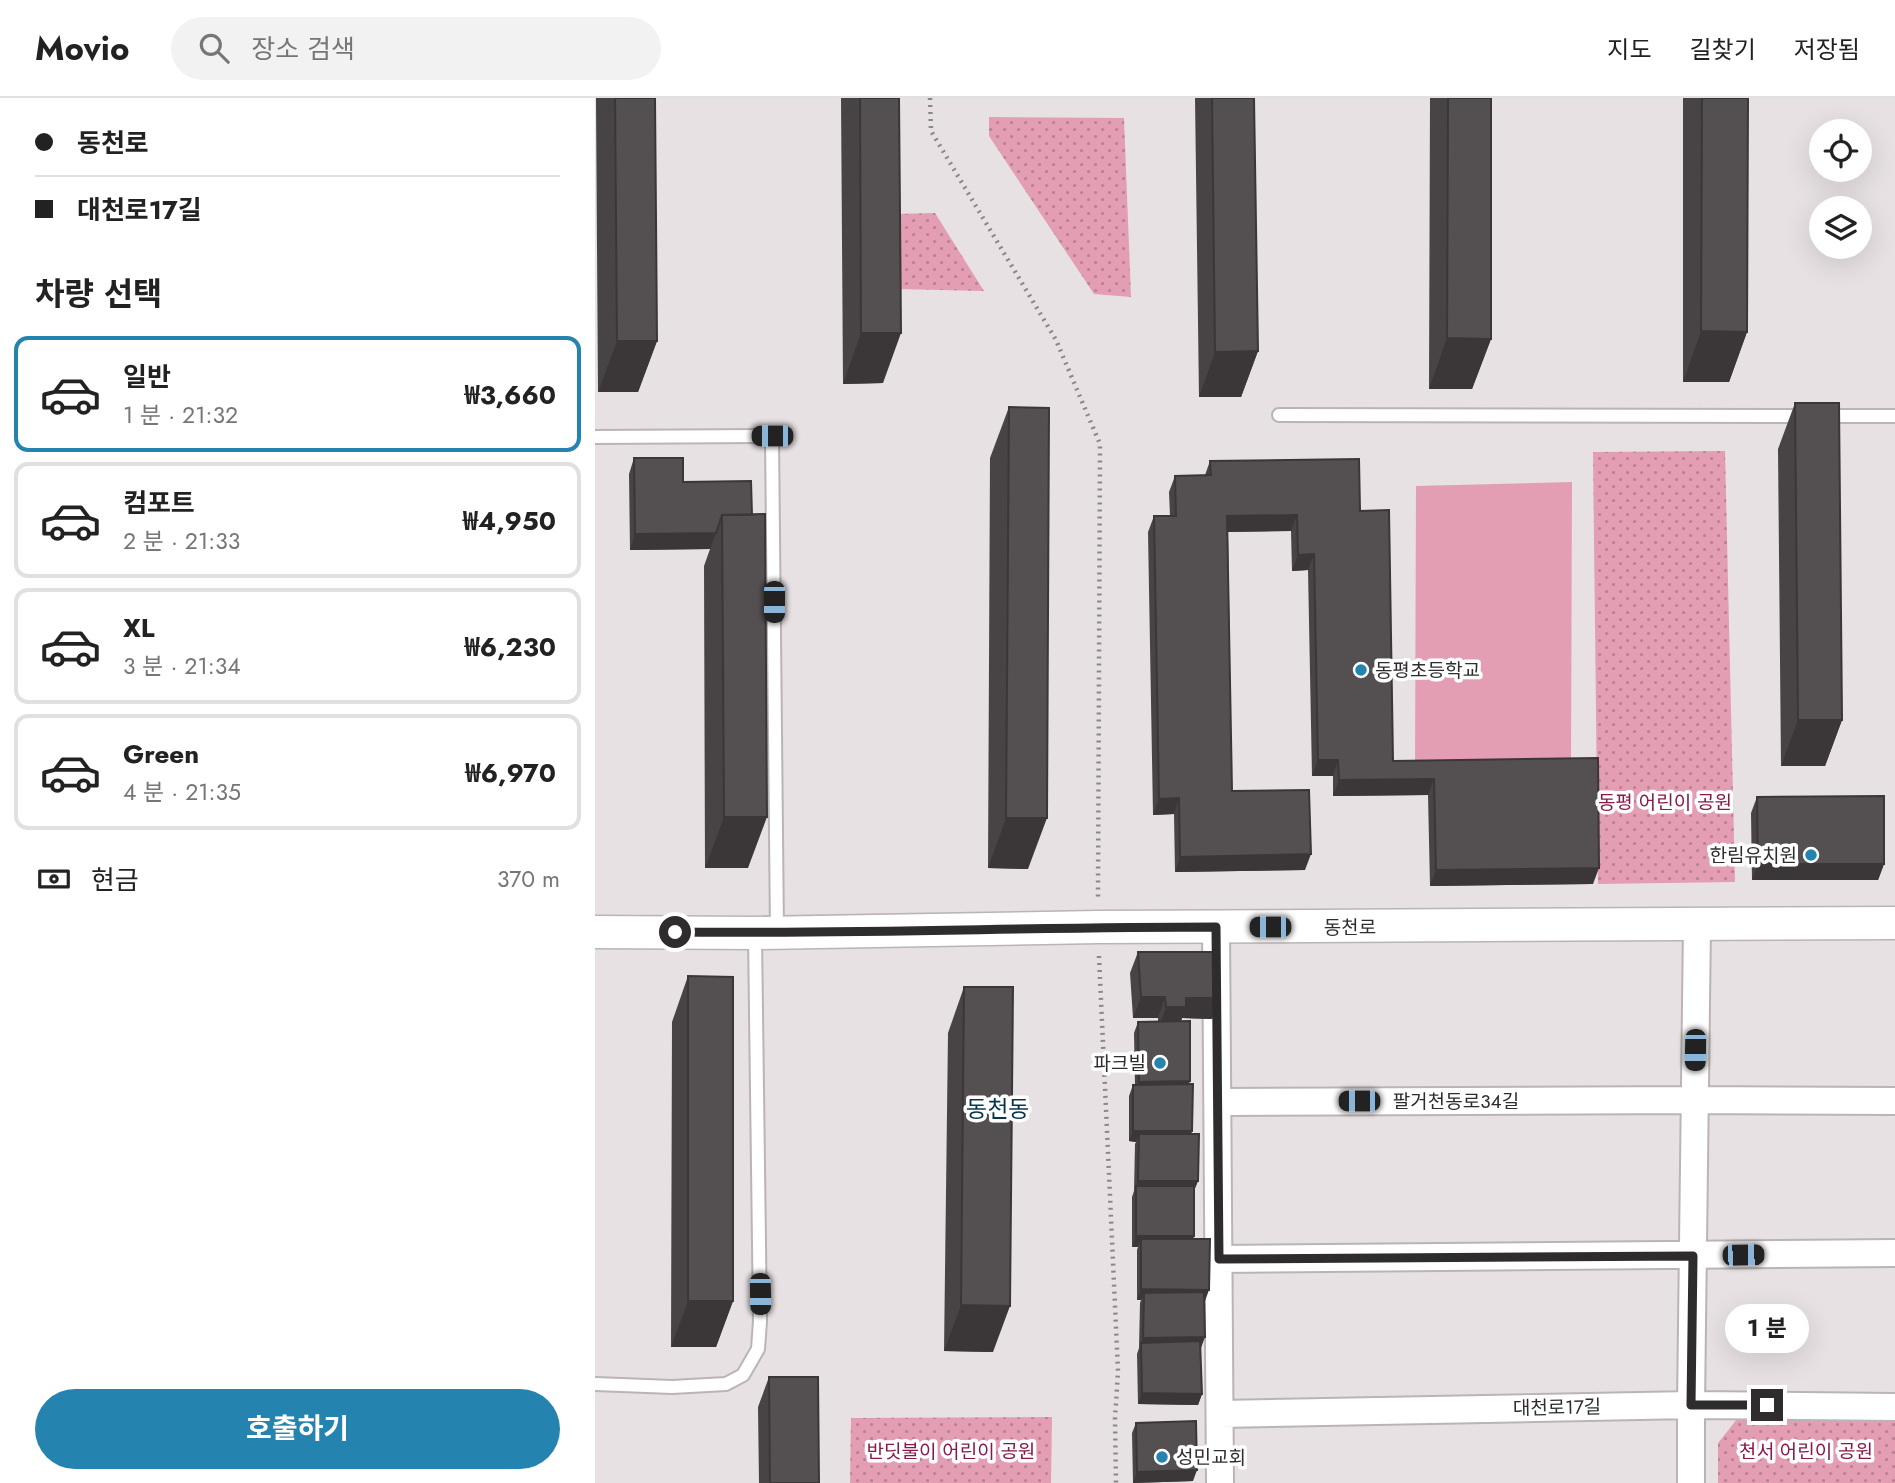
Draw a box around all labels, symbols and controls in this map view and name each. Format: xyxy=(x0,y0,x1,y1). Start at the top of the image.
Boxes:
search box xyxy=(171,17,661,80)
text: Movio xyxy=(35,25,129,72)
icon: search xyxy=(195,29,233,67)
text: 장소 검색 xyxy=(251,30,355,68)
text: 지도 xyxy=(1607,32,1652,67)
text: 길찾기 xyxy=(1690,32,1756,67)
text: 저장됨 xyxy=(1794,32,1860,67)
map controls xyxy=(1809,119,1872,259)
button: locate xyxy=(1809,119,1872,182)
text: 동천로 xyxy=(77,124,149,162)
text: 대천로17길 xyxy=(77,191,202,229)
button: layers xyxy=(1809,196,1872,259)
text: 차량 선택 xyxy=(35,271,162,317)
text: 일반 xyxy=(123,358,171,396)
icon: car xyxy=(39,363,102,426)
text: ₩3,660 xyxy=(464,376,556,414)
text: 1 분 · 21:32 xyxy=(123,398,238,432)
car xyxy=(752,426,794,447)
text: 컴포트 xyxy=(123,484,195,522)
icon: car xyxy=(39,489,102,552)
text: ₩4,950 xyxy=(463,502,556,540)
text: 2 분 · 21:33 xyxy=(123,524,240,558)
car xyxy=(764,581,785,623)
text: XL xyxy=(123,609,155,647)
icon: car xyxy=(39,615,102,678)
text: ₩6,230 xyxy=(464,628,556,666)
text: 3 분 · 21:34 xyxy=(123,649,241,683)
place label: 동평초등학교 xyxy=(1375,657,1480,684)
marker: 동평초등학교 xyxy=(1353,662,1369,678)
text: Green xyxy=(123,735,199,773)
icon: car xyxy=(39,741,102,804)
text: ₩6,970 xyxy=(465,754,556,792)
text: 4 분 · 21:35 xyxy=(123,775,241,809)
park label: 동평 어린이 공원 xyxy=(1598,789,1732,816)
place label: 한림유치원 xyxy=(1710,842,1797,869)
marker: 한림유치원 xyxy=(1803,847,1819,863)
icon: cash xyxy=(35,860,73,898)
text: 현금 xyxy=(91,861,139,899)
text: 370 m xyxy=(497,862,560,896)
street label: 동천로 xyxy=(1324,914,1376,941)
route start xyxy=(659,916,691,948)
car xyxy=(1250,917,1292,938)
car xyxy=(1685,1029,1706,1071)
place label: 파크빌 xyxy=(1094,1050,1146,1077)
marker: 파크빌 xyxy=(1152,1055,1168,1071)
street label: 팔거천동로34길 xyxy=(1393,1088,1519,1115)
car xyxy=(1339,1091,1381,1112)
district label: 동천동 xyxy=(966,1092,1030,1126)
car xyxy=(1722,1244,1765,1266)
car xyxy=(750,1273,771,1315)
callout: 1 분 xyxy=(1725,1304,1809,1352)
text: 1 분 xyxy=(1747,1311,1787,1345)
button: 호출하기 xyxy=(35,1389,560,1469)
route end xyxy=(1751,1389,1783,1421)
street label: 대천로17길 xyxy=(1513,1393,1601,1422)
park label: 반딧불이 어린이 공원 xyxy=(867,1438,1035,1465)
park label: 천서 어린이 공원 xyxy=(1739,1438,1873,1465)
place label: 성민교회 xyxy=(1176,1444,1246,1471)
marker: 성민교회 xyxy=(1154,1449,1170,1465)

